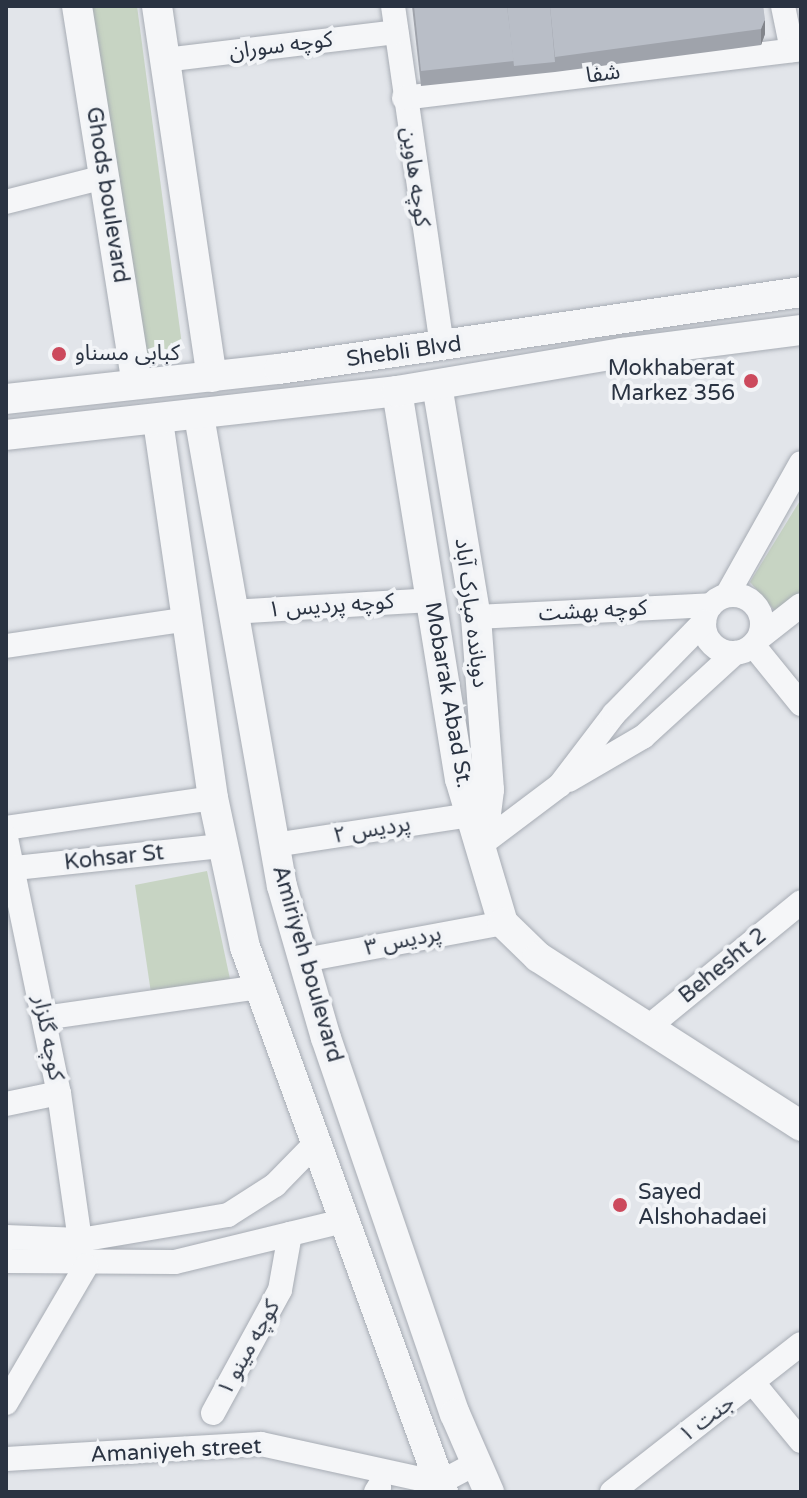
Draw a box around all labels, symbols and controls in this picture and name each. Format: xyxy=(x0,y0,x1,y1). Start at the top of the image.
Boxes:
street label: کوچه سوران xyxy=(228,27,334,65)
street label: شفا xyxy=(584,59,622,89)
street label: Ghods boulevard xyxy=(80,105,134,285)
street label: کوچه هاوین xyxy=(395,125,435,229)
street label: Shebli Blvd xyxy=(345,331,463,373)
place label: کبابی مسناو xyxy=(75,341,180,367)
marker: کبابی مسناو xyxy=(50,345,68,363)
place label: Mokhaberat Markez 356 xyxy=(608,355,735,406)
marker: Mokhaberat Markez 356 xyxy=(742,372,760,390)
street label: دوبانده مبارک آباد xyxy=(449,537,493,689)
street label: کوچه پردیس ۱ xyxy=(267,588,395,624)
street label: کوچه بهشت xyxy=(538,595,648,627)
street label: Mobarak Abad St. xyxy=(419,600,477,790)
street label: پردیس ۲ xyxy=(331,811,413,849)
street label: Kohsar St xyxy=(63,840,165,876)
street label: Amiriyeh boulevard xyxy=(266,863,348,1065)
street label: پردیس ۳ xyxy=(362,921,444,961)
street label: Behesht 2 xyxy=(674,923,772,1009)
street label: کوچه گلزار xyxy=(27,993,69,1083)
place label: Sayed Alshohadaei xyxy=(638,1179,767,1230)
marker: Sayed Alshohadaei xyxy=(609,1194,631,1216)
street label: کوچه مینو ۱ xyxy=(212,1296,286,1400)
street label: جنت ۱ xyxy=(674,1390,740,1448)
street label: Amaniyeh street xyxy=(90,1433,262,1469)

